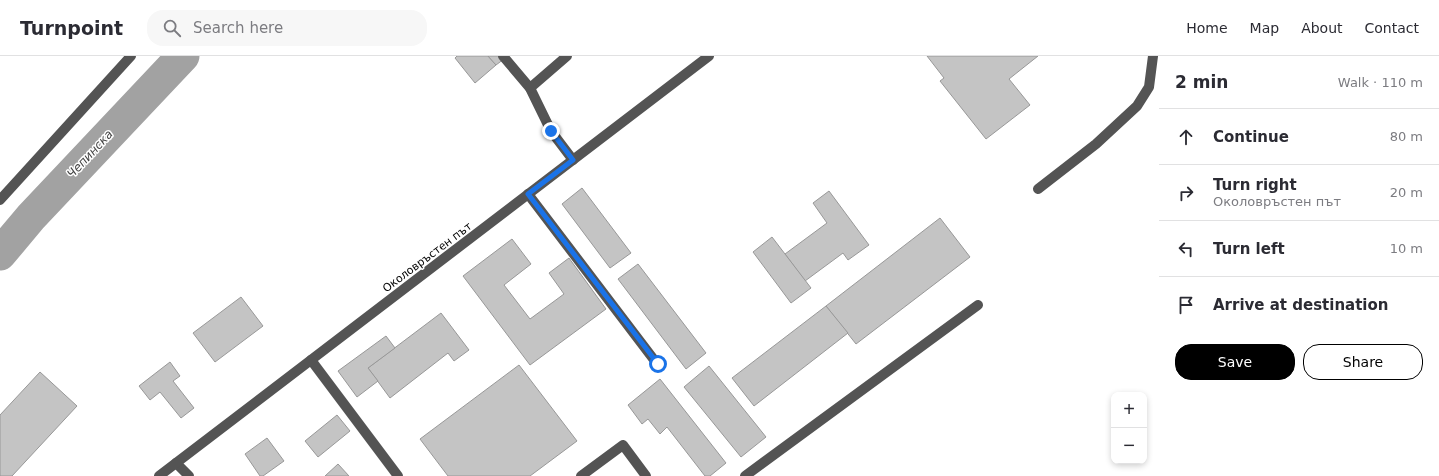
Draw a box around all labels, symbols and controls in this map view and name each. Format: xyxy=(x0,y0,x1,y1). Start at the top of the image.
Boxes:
search box xyxy=(147,10,427,46)
text: Turnpoint xyxy=(20,17,123,39)
icon: search xyxy=(161,17,183,39)
text: Search here xyxy=(193,19,283,37)
text: Home xyxy=(1186,20,1228,36)
text: Map xyxy=(1250,20,1279,36)
text: About xyxy=(1301,20,1343,36)
text: Contact xyxy=(1365,20,1419,36)
text: 2 min xyxy=(1175,72,1228,92)
text: Walk · 110 m xyxy=(1338,75,1423,90)
route end xyxy=(542,122,560,140)
icon: ahead xyxy=(1175,126,1197,148)
water label: Чепинска xyxy=(64,127,116,181)
text: Continue xyxy=(1213,128,1289,146)
text: 80 m xyxy=(1390,129,1423,144)
text: Turn right xyxy=(1213,176,1297,194)
icon: right xyxy=(1175,182,1197,204)
text: 20 m xyxy=(1390,185,1423,200)
text: Околовръстен път xyxy=(1213,194,1341,209)
street label: Околовръстен път xyxy=(380,219,475,295)
icon: left xyxy=(1175,238,1197,260)
text: Turn left xyxy=(1213,240,1285,258)
text: 10 m xyxy=(1390,241,1423,256)
icon: arrive xyxy=(1175,294,1197,316)
text: Arrive at destination xyxy=(1213,296,1388,314)
button: Save xyxy=(1175,344,1295,380)
button: Share xyxy=(1303,344,1423,380)
route start xyxy=(649,355,667,373)
map controls xyxy=(1111,392,1147,464)
button: + xyxy=(1111,392,1147,428)
button: − xyxy=(1111,428,1147,464)

